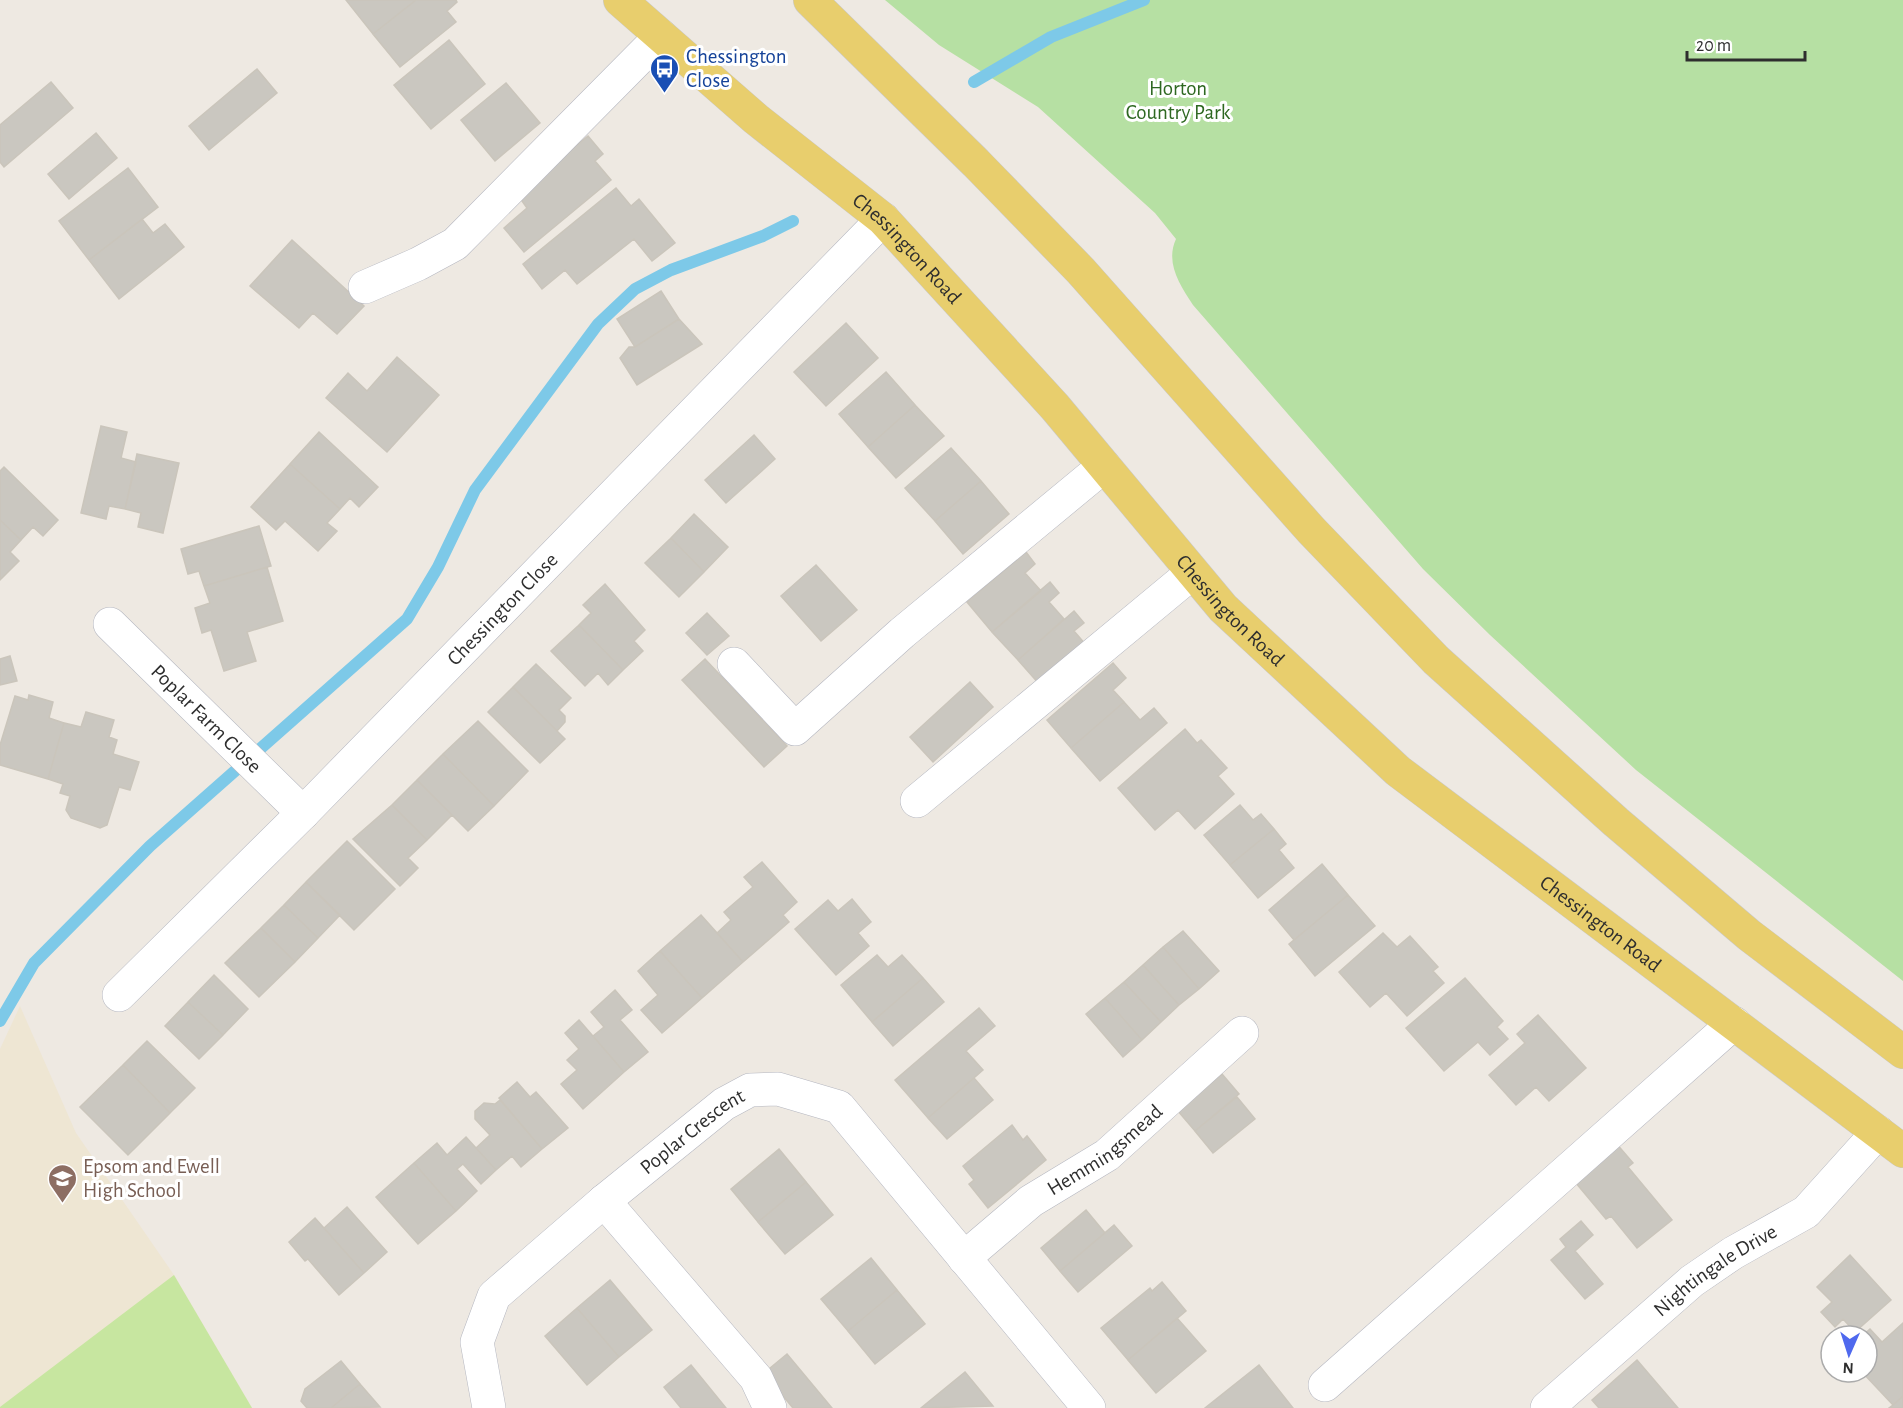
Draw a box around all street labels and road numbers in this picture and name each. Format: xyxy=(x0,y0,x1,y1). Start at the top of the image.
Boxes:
street label: Chessington Road xyxy=(848,189,965,308)
street label: Chessington Close xyxy=(443,549,562,670)
street label: Chessington Road xyxy=(1172,551,1288,671)
street label: Poplar Farm Close xyxy=(147,661,265,777)
street label: Chessington Road xyxy=(1536,872,1665,976)
street label: Poplar Crescent xyxy=(636,1085,748,1178)
street label: Hemmingsmead xyxy=(1044,1100,1167,1200)
street label: Nightingale Drive xyxy=(1650,1221,1780,1320)

